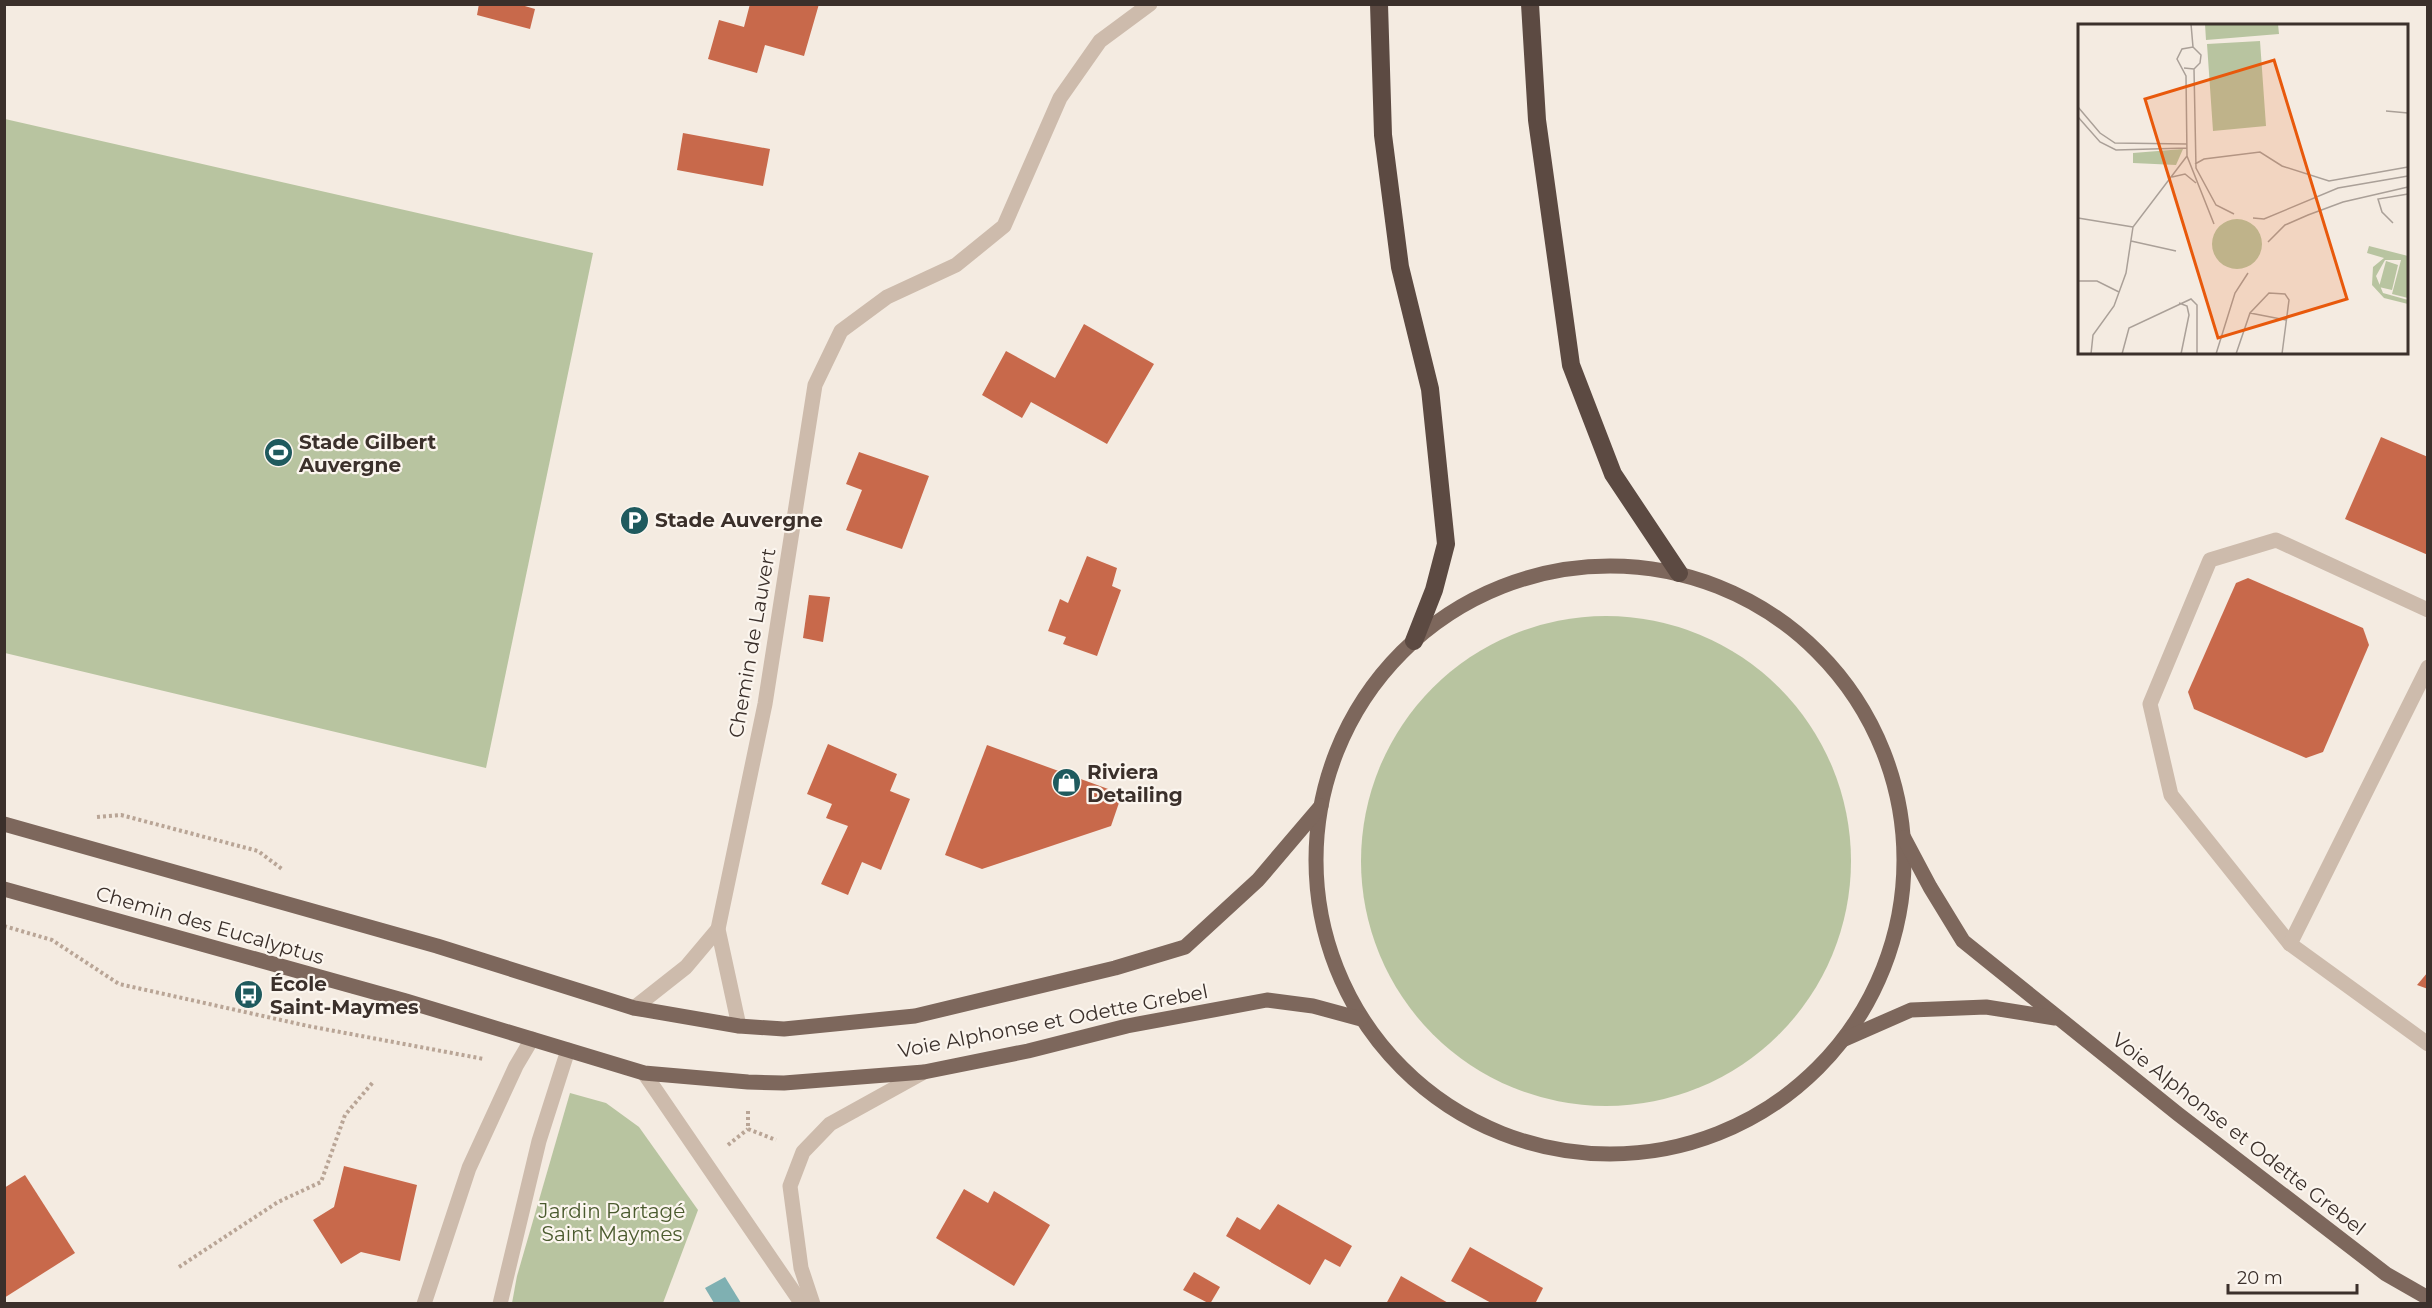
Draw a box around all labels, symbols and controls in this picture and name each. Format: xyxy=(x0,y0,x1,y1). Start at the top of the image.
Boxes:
inset map xyxy=(2078,24,2408,354)
place label: Stade Gilbert Auvergne xyxy=(298,430,436,477)
sports icon: Stade Gilbert Auvergne xyxy=(262,437,294,469)
parking icon: Stade Auvergne xyxy=(618,504,650,536)
place label: Stade Auvergne xyxy=(655,508,823,532)
street label: Chemin de Lauvert xyxy=(724,546,780,740)
place label: Riviera Detailing xyxy=(1087,760,1183,807)
shop icon: Riviera Detailing xyxy=(1050,767,1082,799)
street label: Chemin des Eucalyptus xyxy=(93,881,327,969)
place label: École Saint-Maymes xyxy=(270,972,419,1019)
bus stop icon: École Saint-Maymes xyxy=(233,979,265,1011)
street label: Voie Alphonse et Odette Grebel xyxy=(896,979,1210,1063)
street label: Voie Alphonse et Odette Grebel xyxy=(2107,1028,2371,1240)
park label: Jardin Partagé Saint Maymes xyxy=(538,1199,685,1246)
scale bar xyxy=(2228,1257,2357,1295)
text: 20 m xyxy=(2237,1267,2283,1289)

